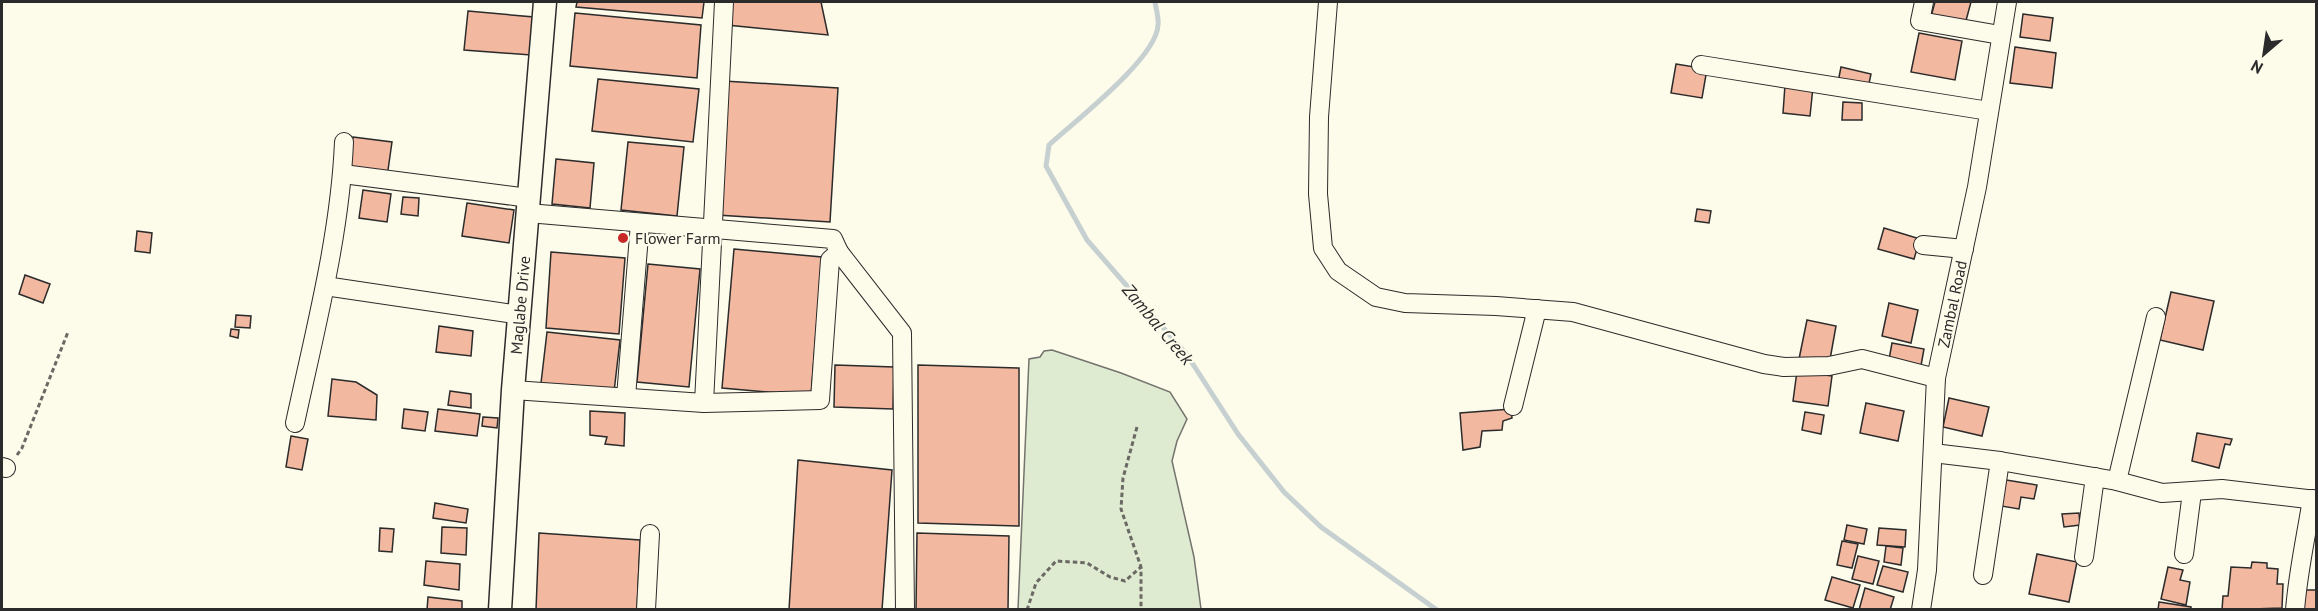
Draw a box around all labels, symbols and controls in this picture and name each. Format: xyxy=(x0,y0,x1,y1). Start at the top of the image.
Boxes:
north arrow xyxy=(2234,24,2294,84)
text: N xyxy=(2247,56,2266,78)
place label: Flower Farm xyxy=(635,228,720,248)
marker: Flower Farm xyxy=(616,231,630,245)
street label: Maglabe Drive xyxy=(506,255,534,355)
street label: Zambal Road xyxy=(1933,259,1971,349)
water label: Zambal Creek xyxy=(1117,278,1199,370)

